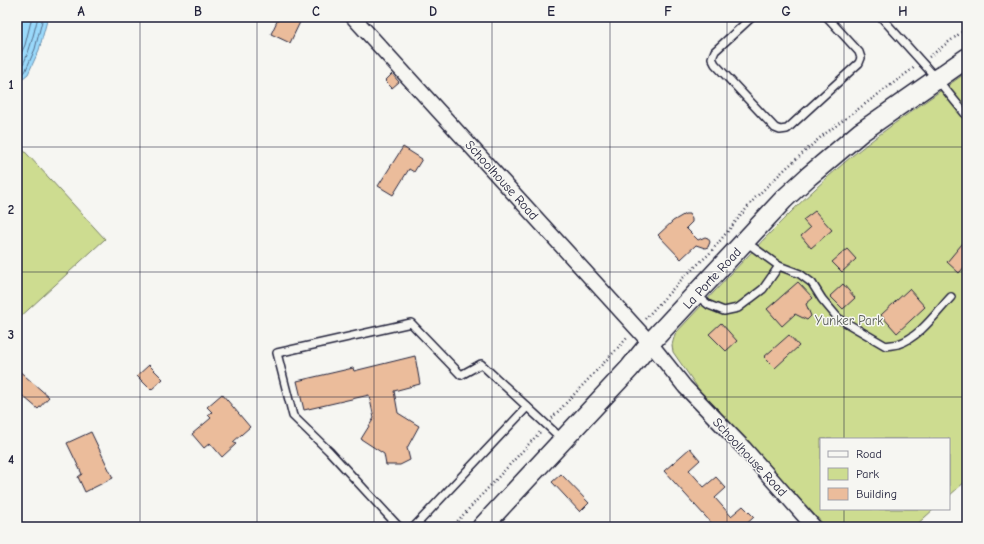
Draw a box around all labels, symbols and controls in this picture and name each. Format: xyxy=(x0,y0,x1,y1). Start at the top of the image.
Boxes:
text: A xyxy=(77,4,85,19)
text: B xyxy=(194,4,202,19)
text: C xyxy=(312,4,320,19)
text: D xyxy=(429,4,437,19)
text: E xyxy=(547,4,555,19)
text: F xyxy=(664,4,672,19)
text: G xyxy=(781,4,791,19)
text: H xyxy=(898,4,908,19)
text: 1 xyxy=(8,77,14,92)
street label: Schoolhouse Road xyxy=(462,137,542,223)
text: 2 xyxy=(8,202,14,217)
street label: La Porte Road xyxy=(680,244,744,312)
park label: Yunker Park xyxy=(815,313,884,328)
text: 3 xyxy=(8,327,14,342)
street label: Schoolhouse Road xyxy=(710,415,790,499)
legend xyxy=(820,438,950,510)
text: Road xyxy=(856,447,882,461)
text: 4 xyxy=(8,452,14,467)
text: Park xyxy=(856,467,879,481)
text: Building xyxy=(856,487,897,501)

